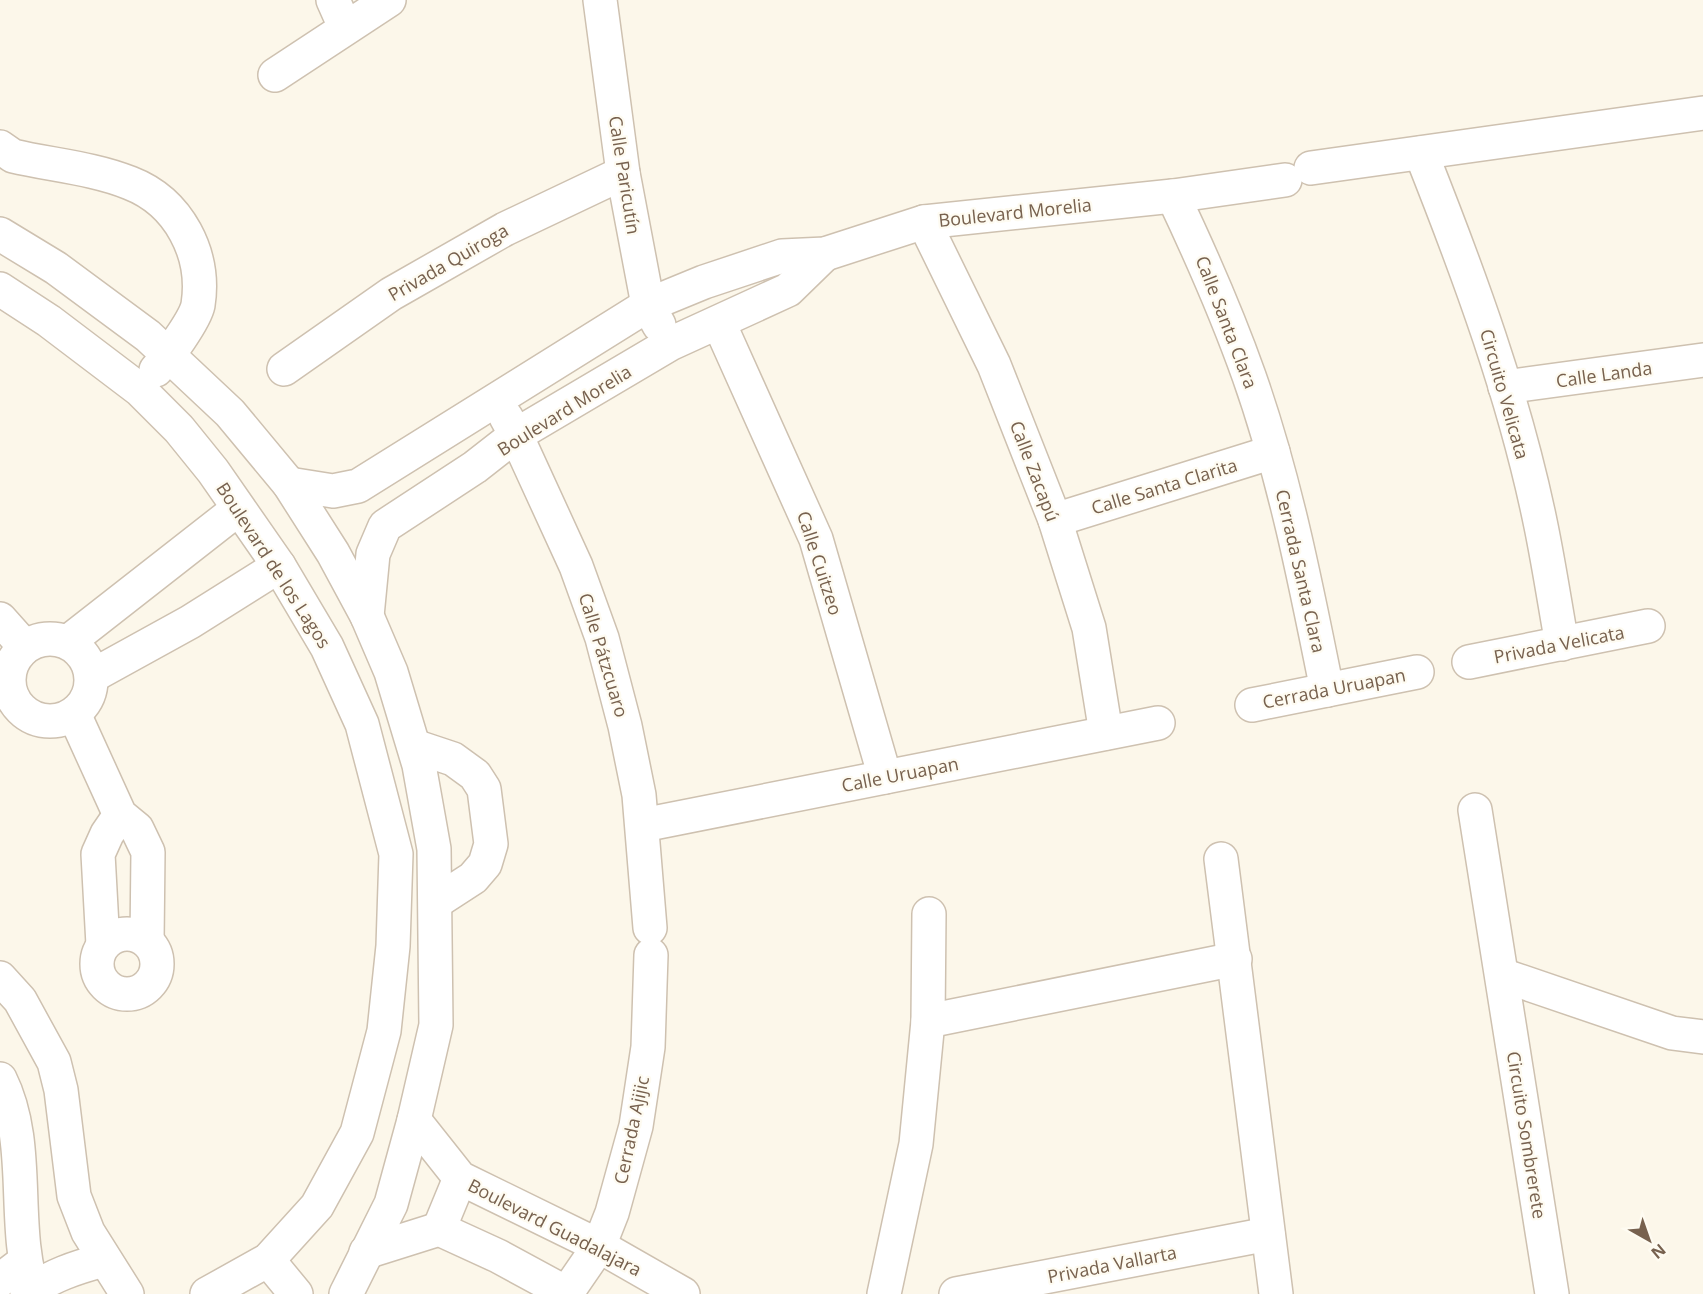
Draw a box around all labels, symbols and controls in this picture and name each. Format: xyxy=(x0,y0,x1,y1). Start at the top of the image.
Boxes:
street label: Calle Paricutín xyxy=(604,114,646,236)
street label: Boulevard Morelia xyxy=(937,192,1093,232)
street label: Privada Quiroga xyxy=(384,218,512,306)
street label: Calle Santa Clara xyxy=(1191,252,1263,392)
street label: Circuito Velicata xyxy=(1475,326,1535,462)
street label: Calle Landa xyxy=(1554,355,1654,393)
street label: Boulevard Morelia xyxy=(492,359,636,461)
street label: Calle Zacapú xyxy=(1005,417,1065,525)
street label: Calle Santa Clarita xyxy=(1088,452,1240,520)
street label: Boulevard de los Lagos xyxy=(211,477,337,653)
street label: Cerrada Santa Clara xyxy=(1271,487,1331,655)
street label: Calle Cuitzeo xyxy=(792,508,848,618)
street label: Calle Pátzcuaro xyxy=(574,590,634,720)
street label: Privada Velicata xyxy=(1492,620,1626,668)
street label: Cerrada Uruapan xyxy=(1260,662,1408,714)
street label: Calle Uruapan xyxy=(839,751,961,797)
street label: Circuito Sombrerete xyxy=(1502,1050,1552,1220)
street label: Cerrada Ajijic xyxy=(608,1073,654,1186)
street label: Boulevard Guadalajara xyxy=(464,1173,646,1281)
north arrow xyxy=(1619,1210,1679,1270)
text: N xyxy=(1647,1239,1671,1264)
street label: Privada Vallarta xyxy=(1045,1240,1179,1288)

